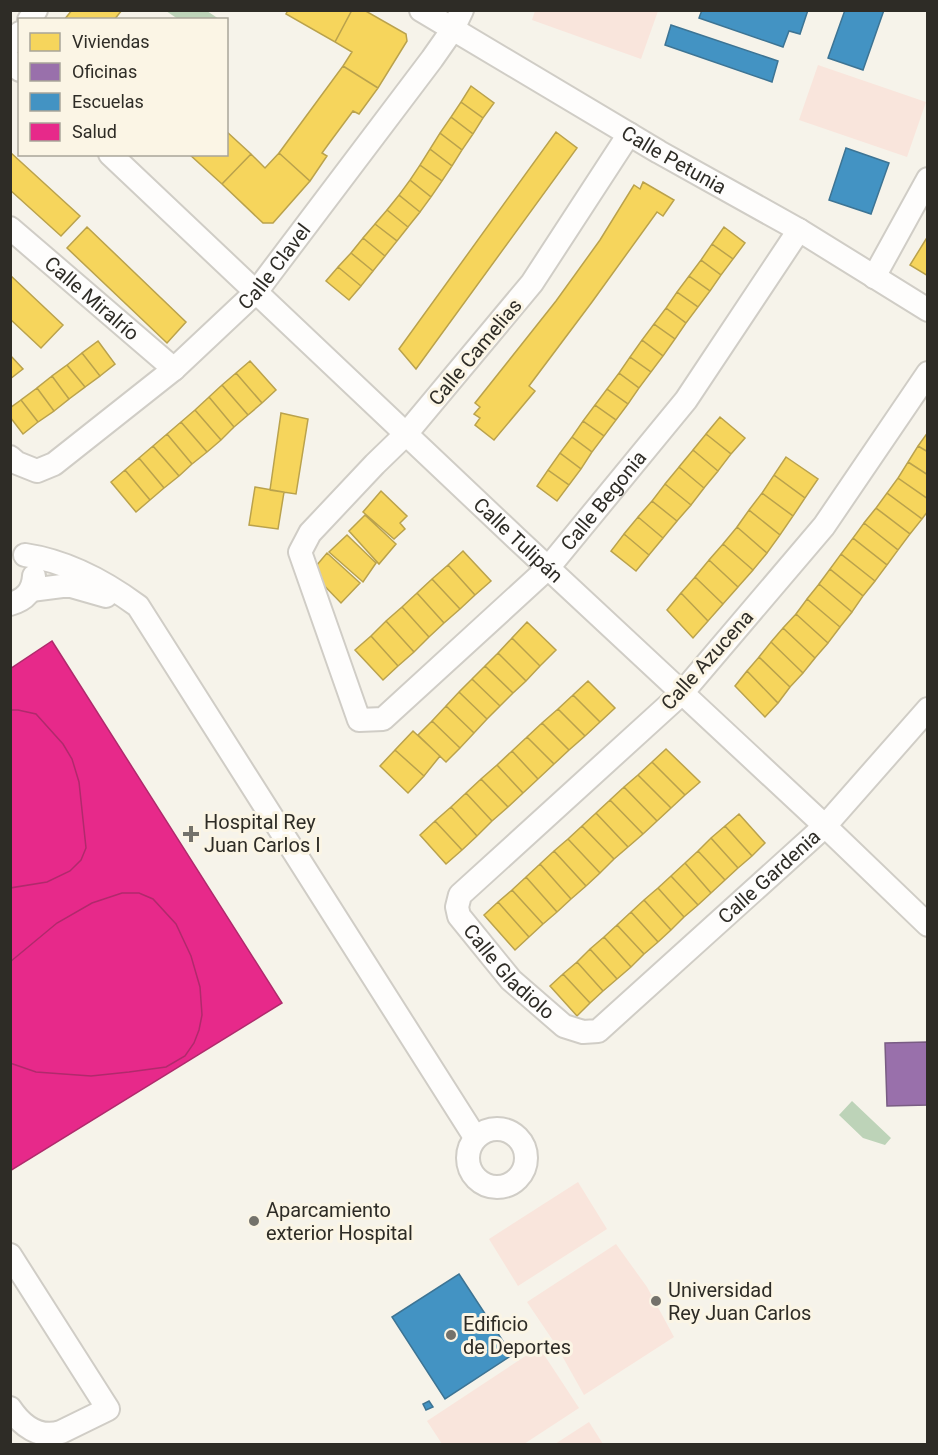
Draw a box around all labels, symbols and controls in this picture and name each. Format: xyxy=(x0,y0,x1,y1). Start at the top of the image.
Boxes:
legend xyxy=(18,18,228,156)
text: Viviendas xyxy=(72,31,150,52)
text: Oficinas xyxy=(72,61,137,82)
text: Escuelas xyxy=(72,91,144,112)
street label: Calle Petunia xyxy=(617,120,731,199)
text: Salud xyxy=(72,121,117,142)
street label: Calle Clavel xyxy=(233,219,315,315)
street label: Calle Miralrío xyxy=(40,251,144,346)
street label: Calle Camelias xyxy=(423,294,527,410)
street label: Calle Begonia xyxy=(556,446,651,555)
street label: Calle Tulipán xyxy=(469,492,568,588)
street label: Calle Azucena xyxy=(656,605,758,715)
place label: Hospital Rey Juan Carlos I xyxy=(204,810,321,857)
street label: Calle Gardenia xyxy=(713,824,825,929)
marker: Hospital Rey Juan Carlos I xyxy=(182,825,200,843)
street label: Calle Gladiolo xyxy=(458,919,560,1024)
place label: Aparcamiento exterior Hospital xyxy=(266,1198,413,1245)
marker: Aparcamiento exterior Hospital xyxy=(247,1214,261,1228)
place label: Universidad Rey Juan Carlos xyxy=(668,1278,811,1325)
marker: Universidad Rey Juan Carlos xyxy=(649,1294,663,1308)
place label: Edificio de Deportes xyxy=(463,1312,571,1359)
marker: Edificio de Deportes xyxy=(444,1328,458,1342)

